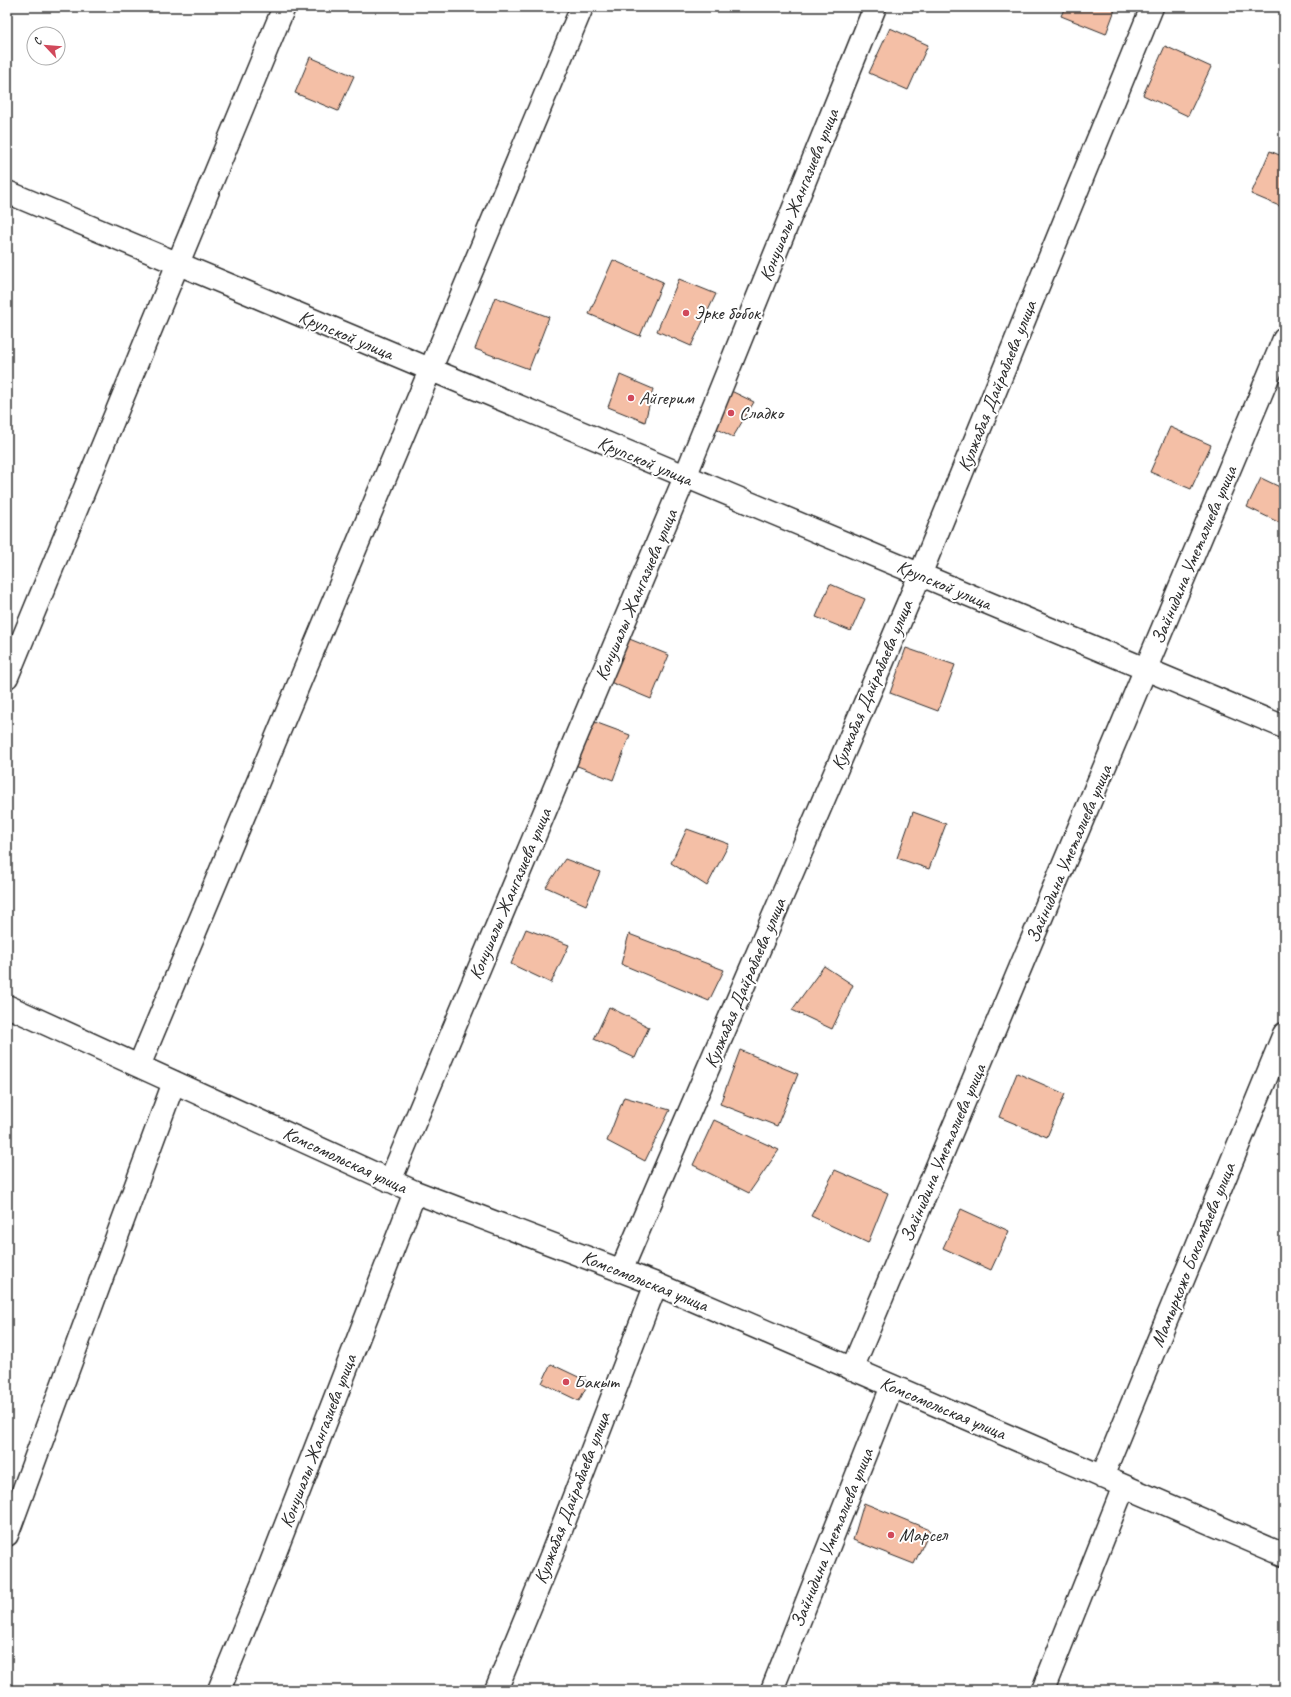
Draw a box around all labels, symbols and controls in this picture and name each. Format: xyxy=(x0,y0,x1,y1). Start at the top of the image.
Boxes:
north arrow xyxy=(26,26,66,66)
text: С xyxy=(30,35,45,47)
street label: Конушалы Жангазиева улица xyxy=(753,104,845,285)
street label: Кулжабая Дайрабаева улица xyxy=(952,296,1043,475)
place label: Эрке бобок xyxy=(694,301,762,325)
street label: Крупской улица xyxy=(295,304,399,367)
marker: Эрке бобок xyxy=(681,308,691,318)
place label: Айгерим xyxy=(639,386,694,410)
marker: Айгерим xyxy=(626,393,636,403)
place label: Сладко xyxy=(739,401,785,425)
marker: Сладко xyxy=(726,408,736,418)
street label: Крупской улица xyxy=(594,430,698,493)
street label: Зайнидина Уметалиева улица xyxy=(1146,461,1243,648)
street label: Конушалы Жангазиева улица xyxy=(589,505,683,684)
street label: Крупской улица xyxy=(893,554,997,617)
street label: Кулжабая Дайрабаева улица xyxy=(825,595,919,773)
street label: Зайнидина Уметалиева улица xyxy=(1021,760,1118,947)
street label: Конушалы Жангазиева улица xyxy=(463,804,557,983)
street label: Кулжабая Дайрабаева улица xyxy=(698,893,792,1071)
street label: Зайнидина Уметалиева улица xyxy=(895,1059,992,1246)
street label: Комсомольская улица xyxy=(279,1121,412,1200)
street label: Мамыркожо Бокомбаева улица xyxy=(1145,1158,1242,1351)
street label: Комсомольская улица xyxy=(578,1245,713,1318)
street label: Конушалы Жангазиева улица xyxy=(274,1350,363,1531)
place label: Бакыт xyxy=(574,1370,620,1394)
street label: Комсомольская улица xyxy=(877,1371,1011,1446)
marker: Бакыт xyxy=(561,1377,571,1387)
street label: Кулжабая Дайрабаева улица xyxy=(528,1407,616,1587)
street label: Зайнидина Уметалиева улица xyxy=(785,1444,879,1631)
place label: Марсел xyxy=(899,1523,949,1547)
marker: Марсел xyxy=(886,1530,896,1540)

